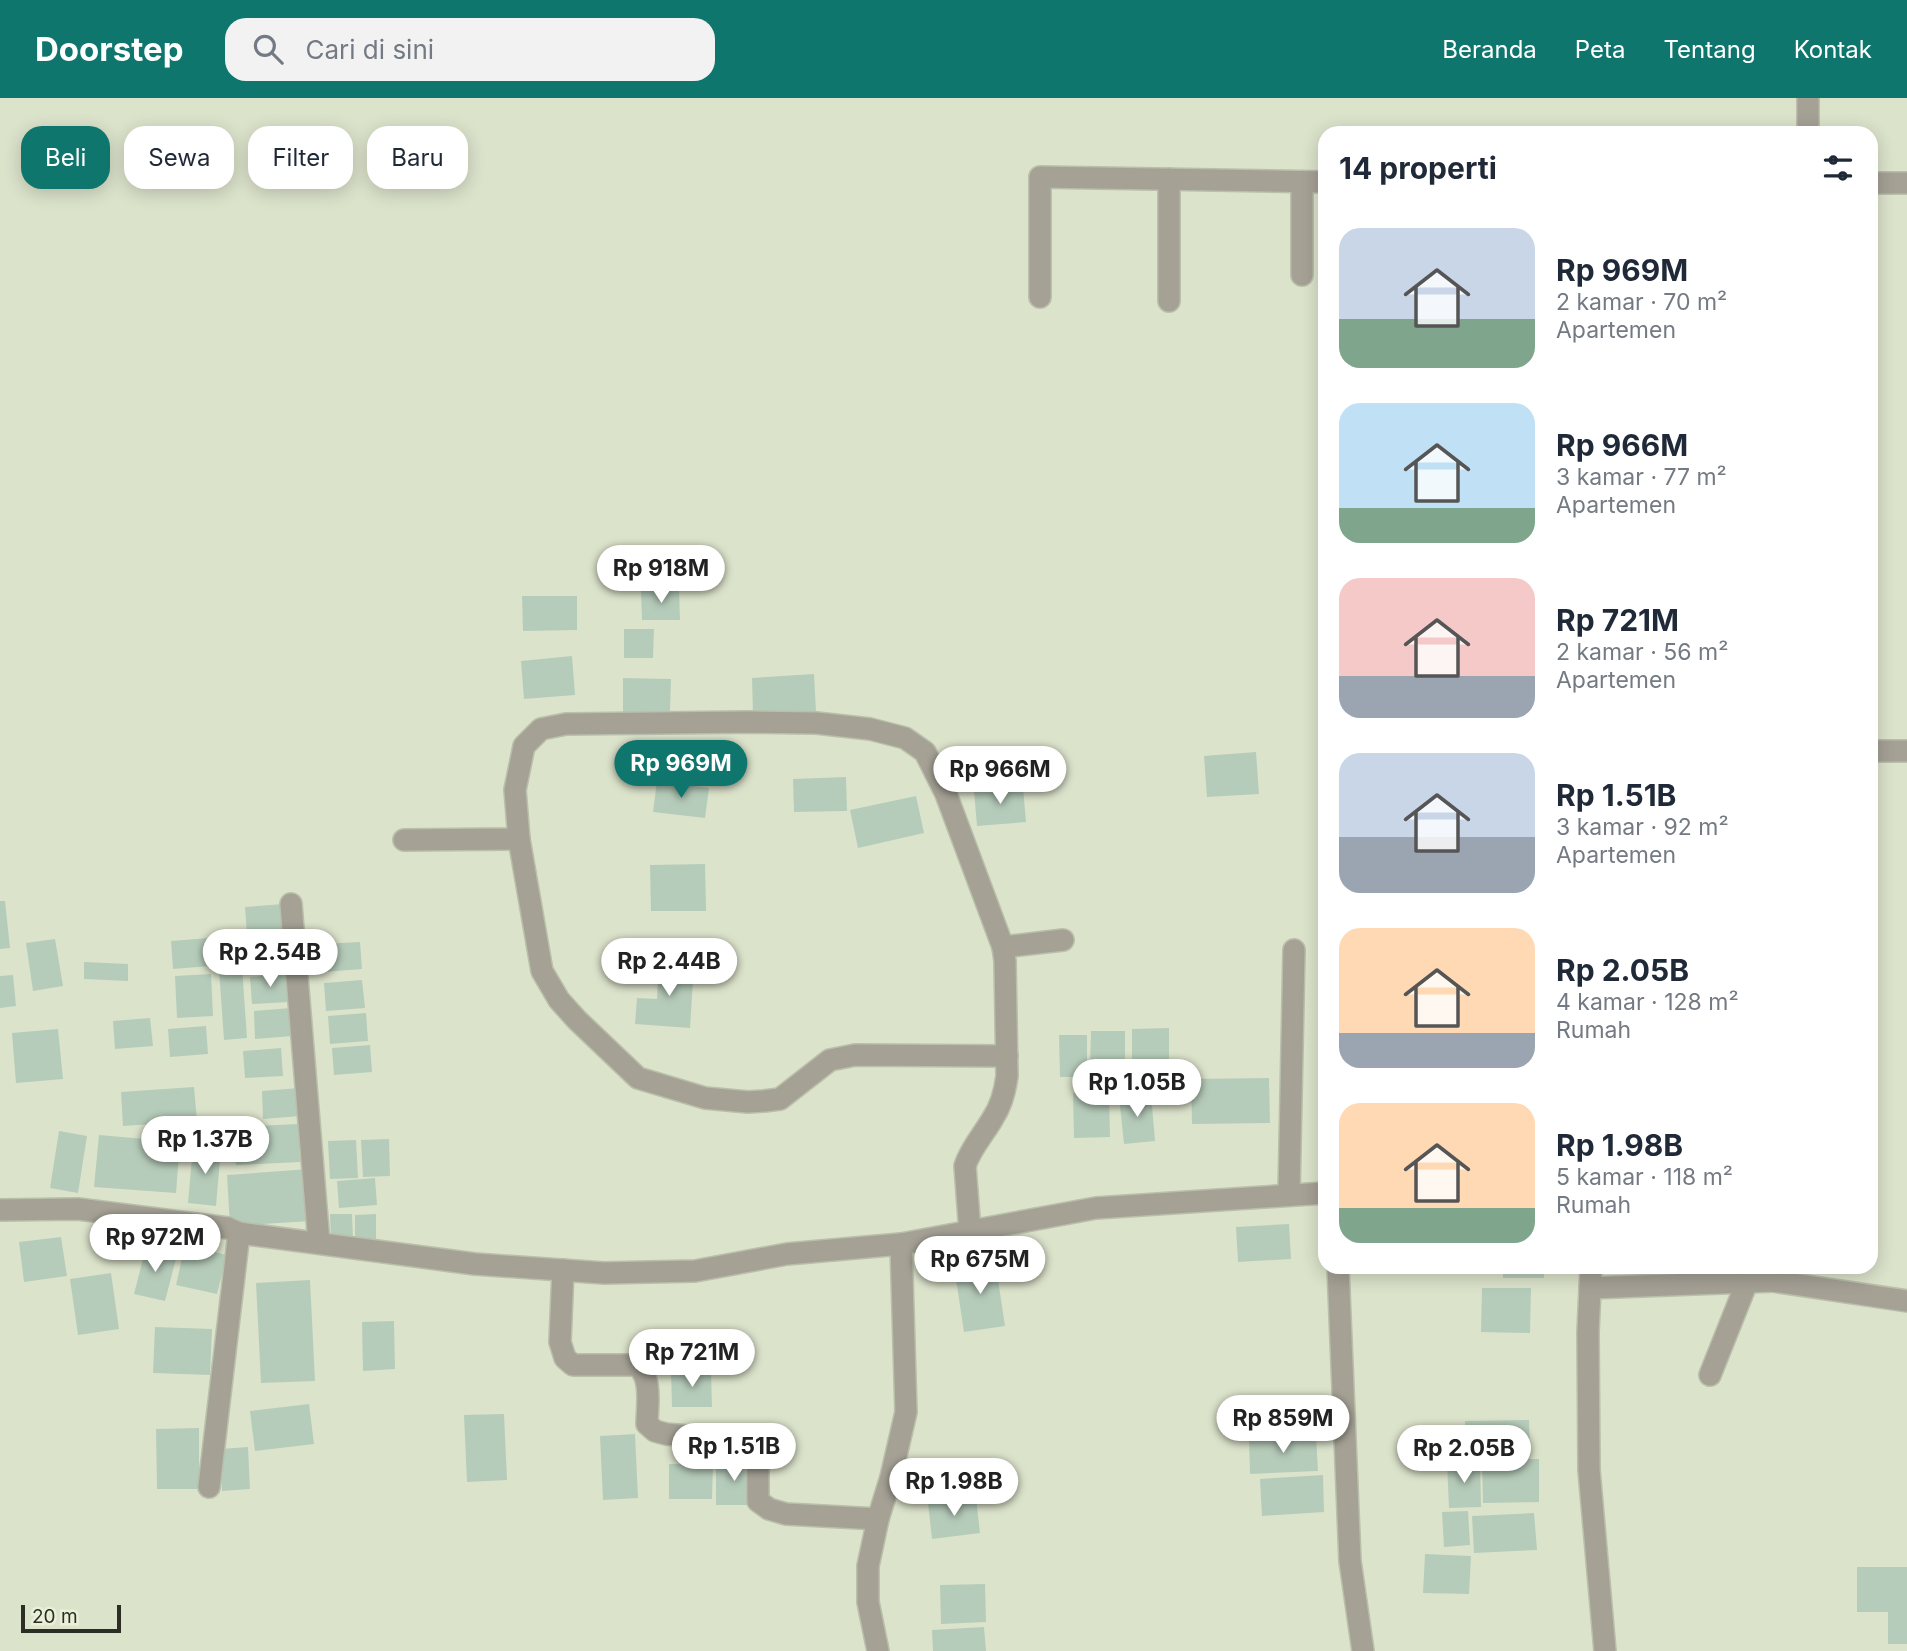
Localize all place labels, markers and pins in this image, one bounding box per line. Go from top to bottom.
pin: Rp 918M [596,546,726,605]
pin: Rp 969M [616,740,746,800]
pin: Rp 966M [935,746,1065,806]
pin: Rp 2.54B [198,930,342,989]
pin: Rp 2.44B [597,939,741,998]
pin: Rp 1.05B [1065,1060,1209,1119]
pin: Rp 1.37B [133,1116,277,1176]
pin: Rp 972M [90,1214,220,1274]
pin: Rp 675M [915,1236,1045,1296]
pin: Rp 721M [627,1330,757,1389]
pin: Rp 859M [1218,1396,1348,1455]
pin: Rp 1.51B [662,1424,806,1483]
pin: Rp 2.05B [1392,1426,1536,1485]
pin: Rp 1.98B [882,1458,1026,1518]

